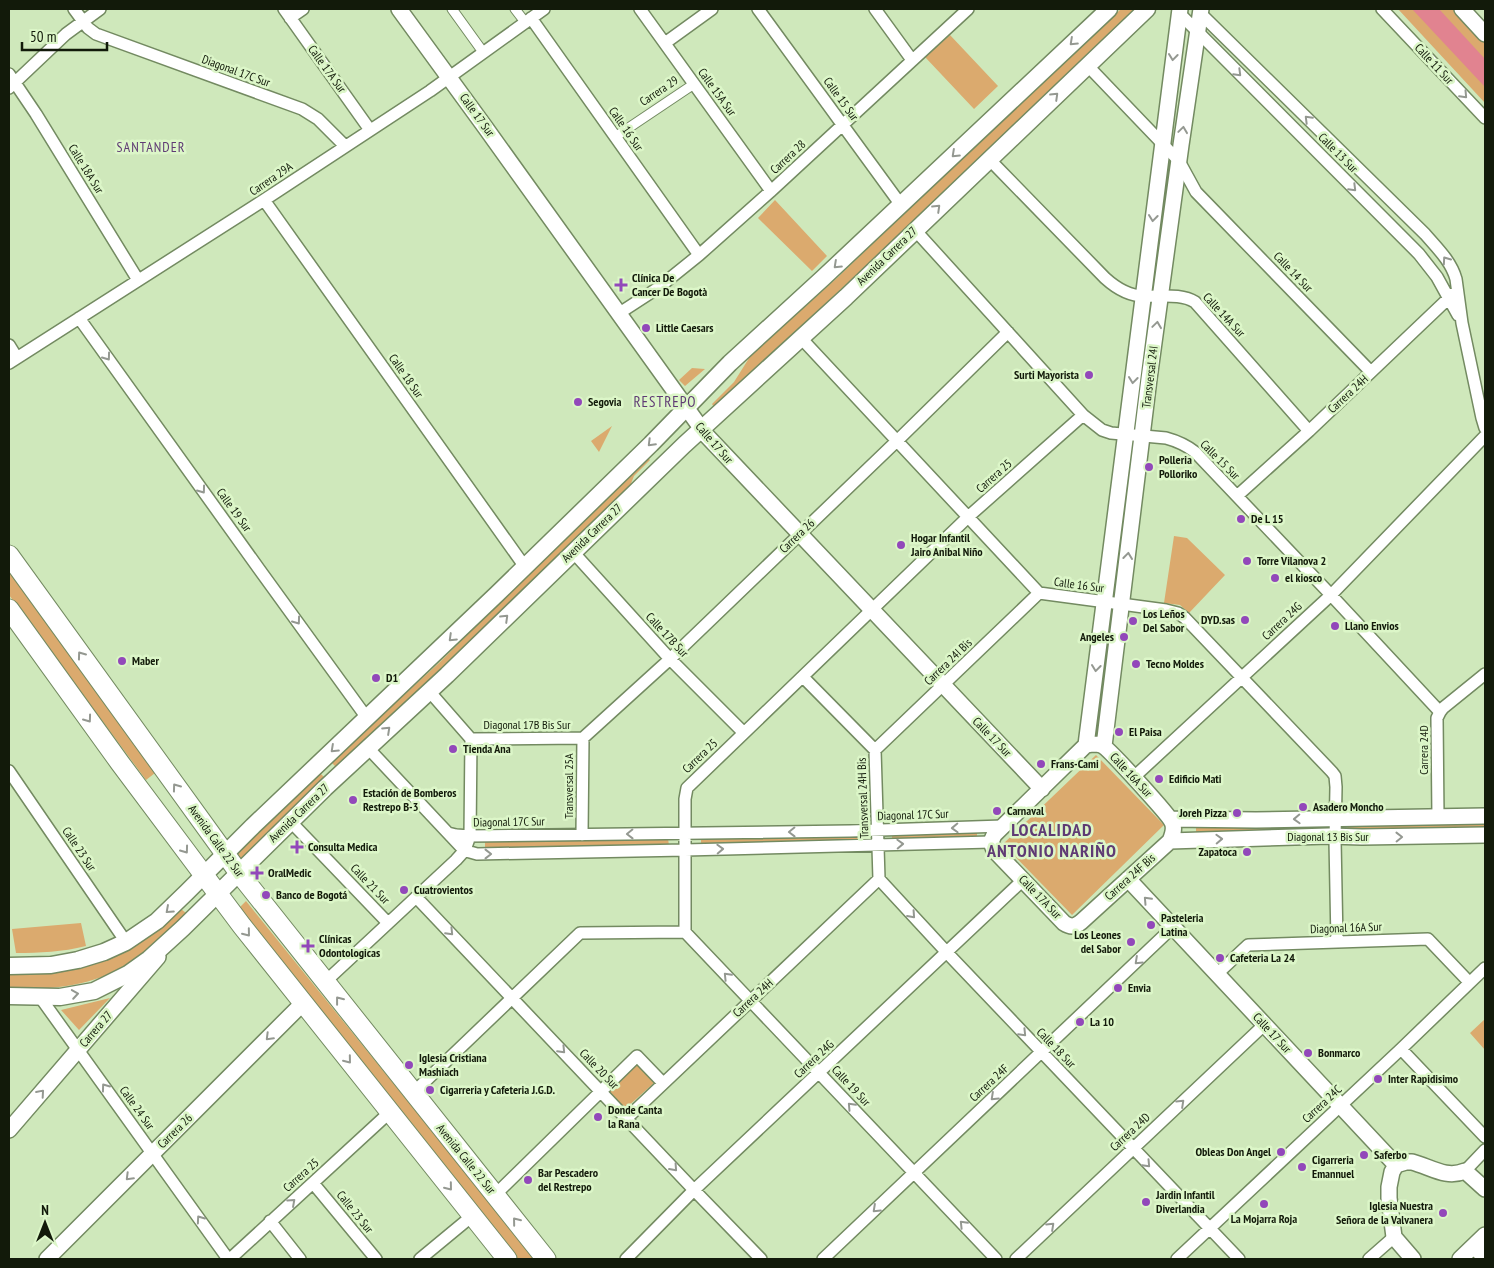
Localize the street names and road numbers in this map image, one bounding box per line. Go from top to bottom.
street label: Calle 11 Sur [1412,40,1457,88]
street label: Calle 17A Sur [305,42,350,96]
street label: Diagonal 17C Sur [200,51,273,90]
street label: Calle 15A Sur [695,65,740,119]
street label: Carrera 29 [637,72,681,109]
street label: Calle 15 Sur [821,74,863,124]
street label: Calle 17 Sur [457,90,498,140]
street label: Calle 16 Sur [606,104,647,154]
street label: Calle 13 Sur [1315,130,1362,176]
street label: Carrera 28 [767,136,809,177]
street label: Calle 18A Sur [65,141,108,197]
street label: Carrera 29A [246,159,295,198]
street label: Avenida Carrera 27 [853,223,920,288]
street label: Calle 14 Sur [1271,248,1317,295]
street label: Calle 14A Sur [1200,289,1249,341]
street label: Transversal 24I [1138,345,1161,409]
street label: Calle 18 Sur [386,351,427,401]
street label: Carrera 24H [1324,371,1371,416]
street label: Calle 17 Sur [692,419,737,467]
street label: Calle 15 Sur [1197,437,1244,483]
street label: Carrera 25 [973,456,1015,496]
street label: Calle 19 Sur [214,485,256,535]
street label: Avenida Carrera 27 [558,500,625,565]
street label: Carrera 26 [776,515,817,556]
street label: Calle 16 Sur [1053,574,1106,596]
street label: Carrera 24G [1259,598,1305,643]
street label: Calle 17B Sur [643,609,692,661]
street label: Carrera 24I Bis [921,635,975,688]
street label: Calle 17 Sur [970,714,1016,760]
street label: Diagonal 17B Bis Sur [484,717,571,732]
street label: Carrera 24D [1416,725,1431,775]
street label: Carrera 25 [679,735,720,776]
street label: Calle 16A Sur [1107,749,1156,801]
street label: Transversal 25A [561,753,576,819]
street label: Transversal 24H Bis [854,757,871,839]
street label: Avenida Carrera 27 [265,780,332,845]
street label: Avenida Calle 22 Sur [185,802,248,880]
street label: Diagonal 17C Sur [877,806,950,823]
street label: Diagonal 17C Sur [473,813,546,830]
street label: Calle 23 Sur [59,824,100,874]
street label: Diagonal 13 Bis Sur [1287,829,1369,844]
street label: Carrera 24F Bis [1101,850,1158,903]
street label: Calle 21 Sur [348,860,394,907]
street label: Calle 17A Sur [1016,872,1065,922]
street label: Diagonal 16A Sur [1310,919,1383,936]
street label: Carrera 24H [729,975,776,1020]
street label: Carrera 27 [76,1007,115,1050]
street label: Calle 17 Sur [1250,1009,1295,1056]
street label: Calle 18 Sur [1034,1024,1080,1071]
street label: Carrera 24G [791,1036,837,1081]
street label: Calle 20 Sur [577,1045,623,1092]
street label: Carrera 24F [966,1061,1011,1105]
street label: Calle 19 Sur [829,1062,874,1110]
street label: Carrera 24C [1299,1081,1345,1126]
street label: Calle 24 Sur [117,1083,159,1133]
street label: Carrera 24D [1106,1109,1153,1154]
street label: Carrera 26 [154,1110,195,1151]
street label: Avenida Calle 22 Sur [434,1121,500,1197]
street label: Carrera 25 [280,1155,322,1195]
street label: Calle 23 Sur [334,1187,377,1236]

